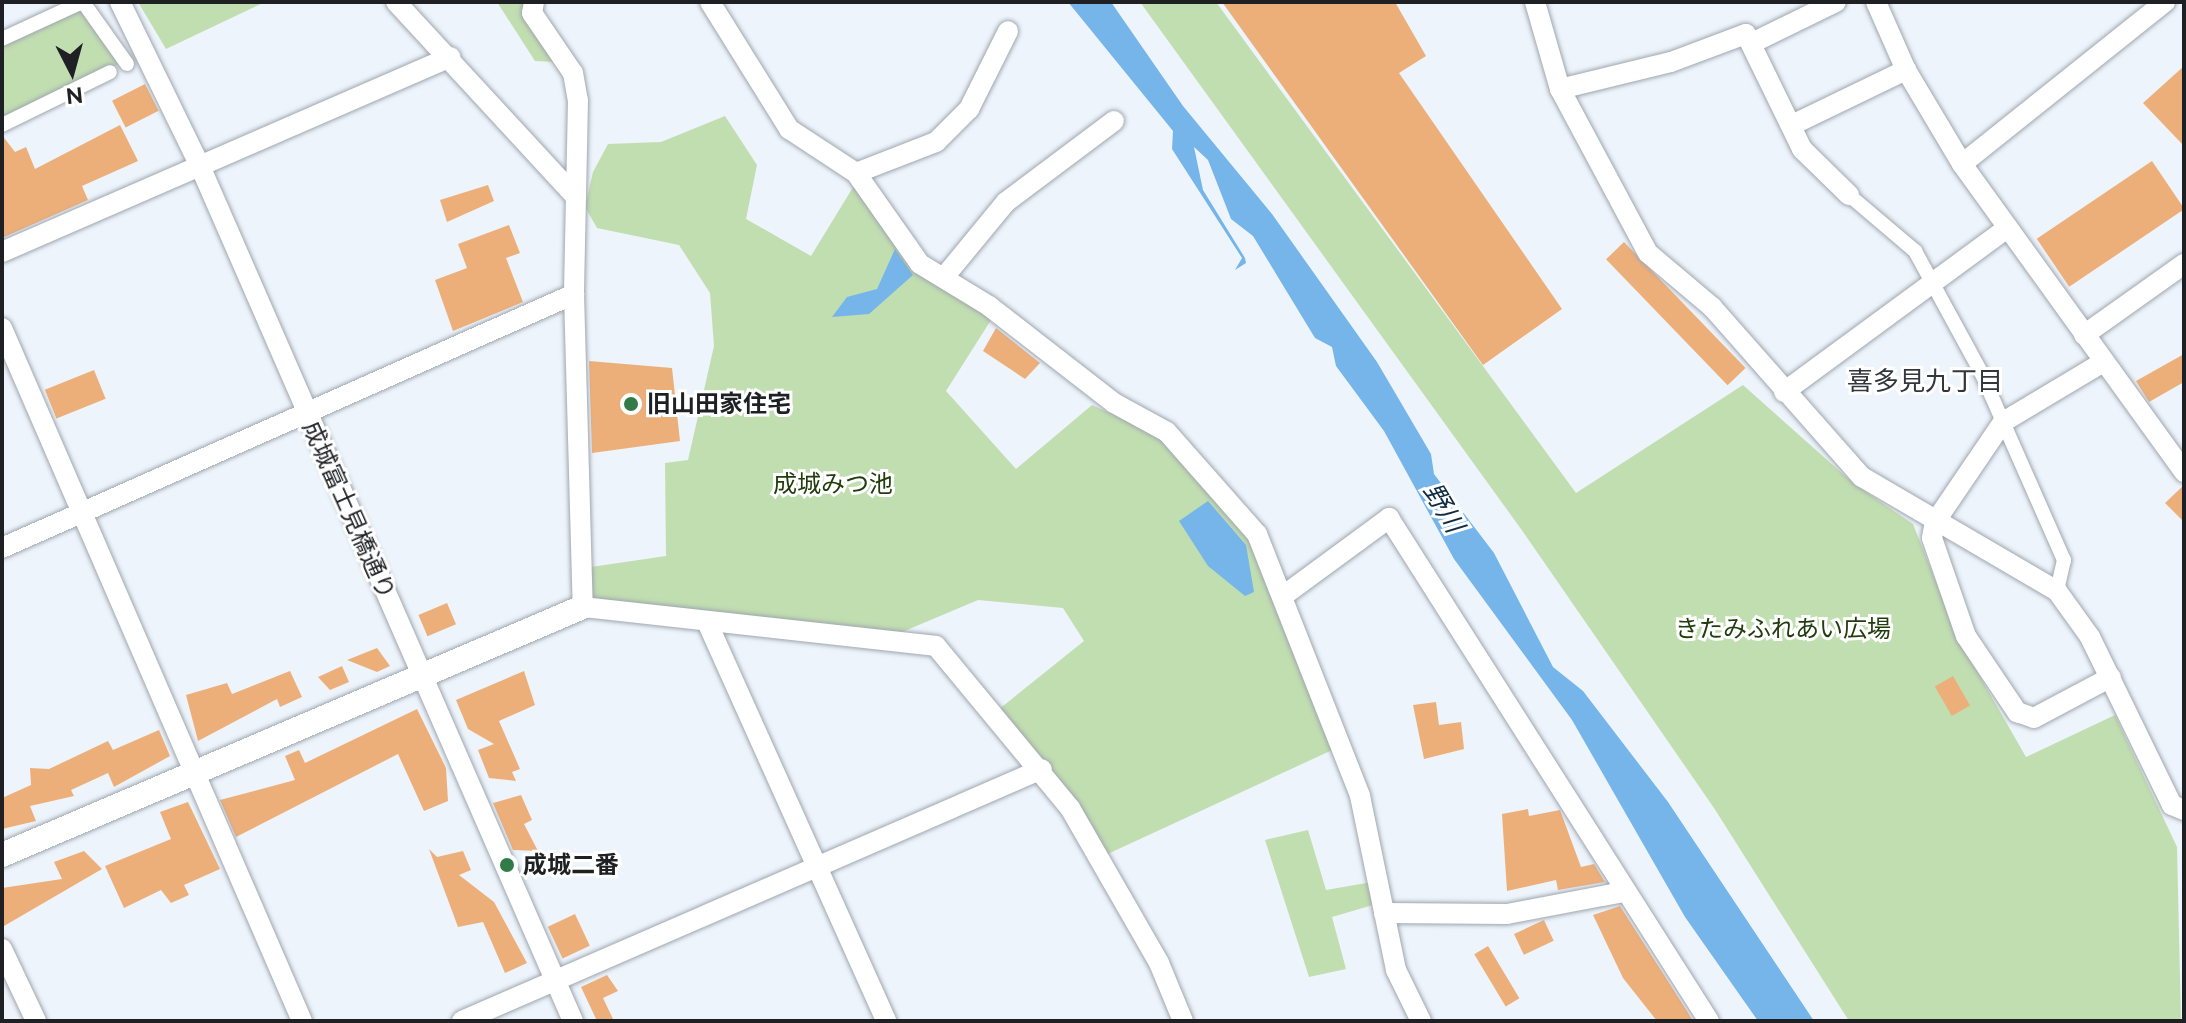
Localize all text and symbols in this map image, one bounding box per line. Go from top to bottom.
north arrow [32,32,112,112]
text: N [65,82,84,110]
district label: 喜多見九丁目 [1847,366,2003,398]
place label: 旧山田家住宅 [647,390,791,418]
marker: 旧山田家住宅 [622,395,640,413]
street label: 成城富士見橋通り [297,416,401,604]
park label: 成城みつ池 [773,470,893,498]
water label: 野川 [1416,478,1470,538]
park label: きたみふれあい広場 [1675,615,1891,643]
place label: 成城二番 [523,851,619,879]
marker: 成城二番 [498,856,516,874]

